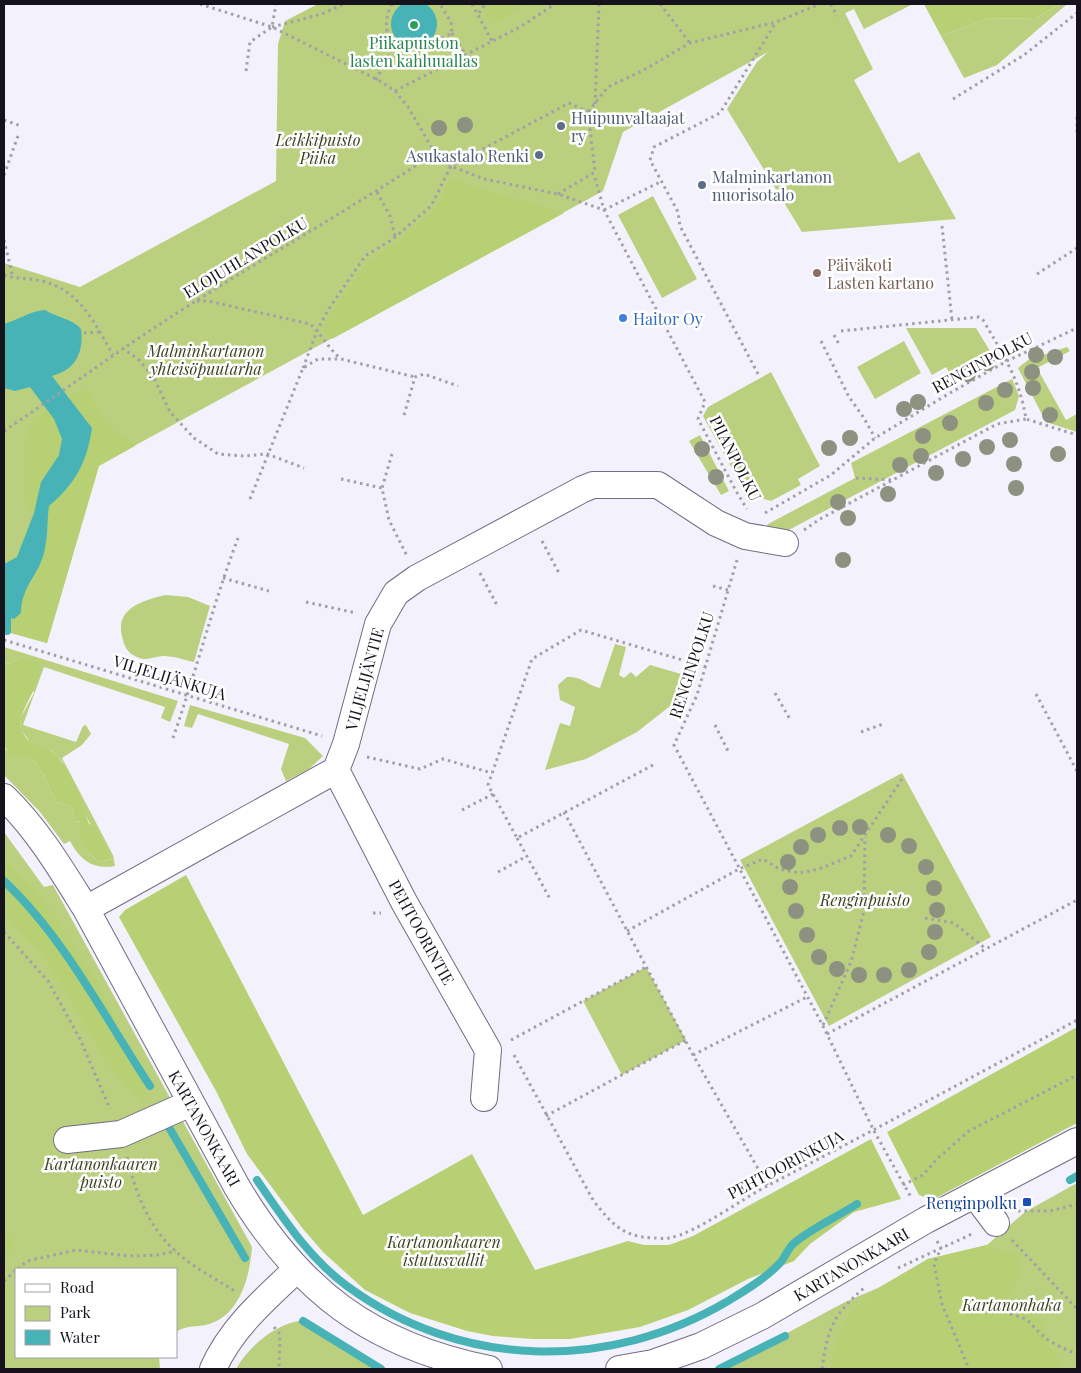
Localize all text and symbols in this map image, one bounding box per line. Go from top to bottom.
marker: Piikapuiston lasten kahluuallas [408,19,420,31]
place label: Piikapuiston lasten kahluuallas [350,32,478,71]
place label: Huipunvaltaajat ry [571,107,685,146]
marker: Huipunvaltaajat ry [555,120,567,132]
park label: Leikkipuisto Piika [275,129,361,168]
place label: Asukastalo Renki [405,145,529,166]
marker: Asukastalo Renki [533,149,545,161]
place label: Malminkartanon nuorisotalo [712,166,833,205]
marker: Malminkartanon nuorisotalo [696,179,708,191]
street label: ELOJUHLANPOLKU [179,212,311,302]
place label: Päiväkoti Lasten kartano [827,254,934,293]
marker: Päiväkoti Lasten kartano [811,267,823,279]
place label: Haitor Oy [633,308,703,329]
marker: Haitor Oy [617,312,629,324]
street label: RENGINPOLKU [928,327,1036,397]
park label: Malminkartanon yhteisöpuutarha [147,340,264,379]
street label: PIIANPOLKU [705,412,767,504]
street label: RENGINPOLKU [664,609,718,721]
street label: VILJELIJÄNTIE [340,625,388,734]
street label: VILJELIJÄNKUJA [110,650,230,704]
street label: PEHTOORINTIE [384,876,460,988]
park label: Renginpuisto [819,889,910,910]
street label: KARTANONKAARI [164,1066,246,1190]
street label: PEHTOORINKUJA [723,1124,847,1203]
park label: Kartanonkaaren puisto [43,1153,158,1192]
place label: Renginpolku [926,1192,1017,1213]
marker: Renginpolku [1021,1196,1033,1208]
street label: KARTANONKAARI [790,1222,912,1306]
park label: Kartanonkaaren istutusvallit [386,1231,501,1270]
legend [15,1268,178,1358]
text: Road [60,1277,94,1297]
park label: Kartanonhaka [961,1294,1062,1315]
text: Park [60,1302,92,1322]
text: Water [59,1327,100,1347]

